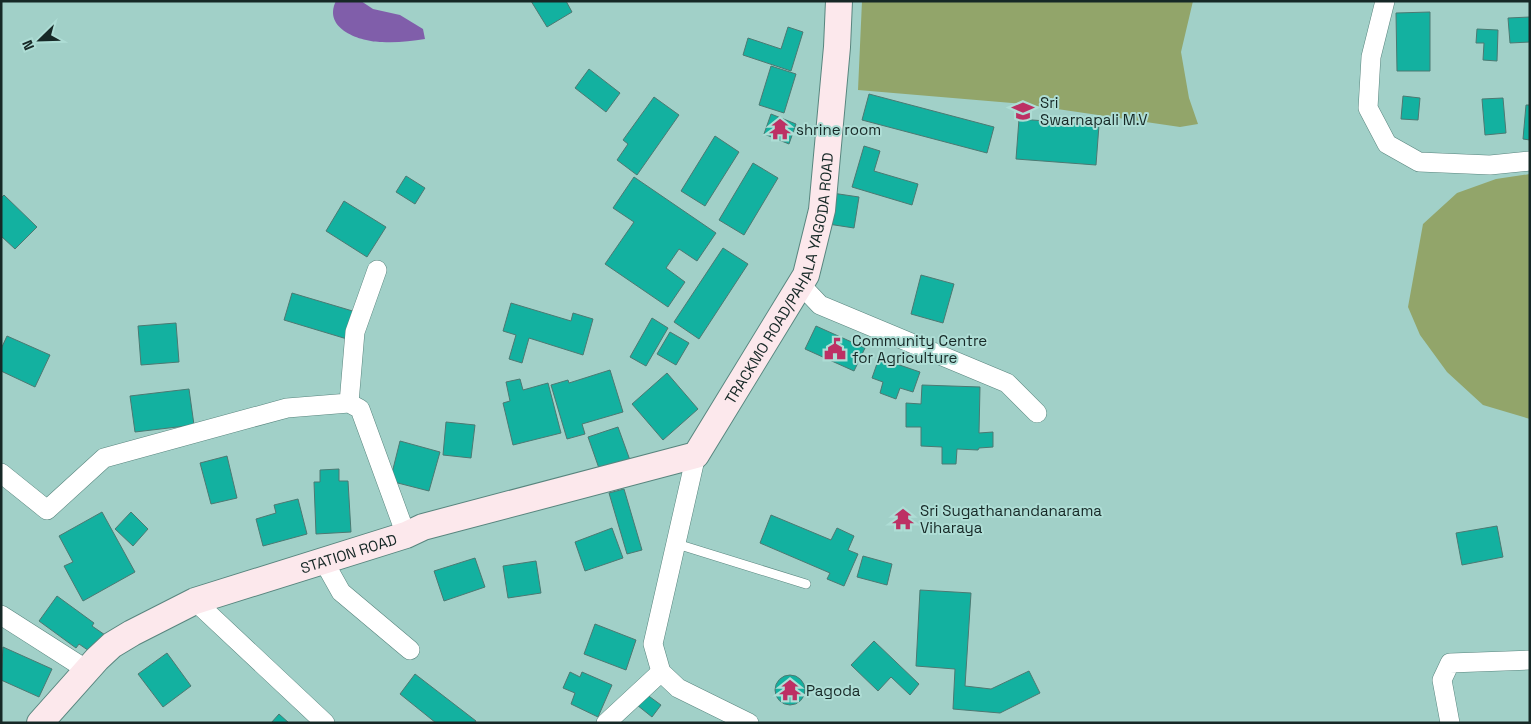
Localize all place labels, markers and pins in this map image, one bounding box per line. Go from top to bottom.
place label: Sri Swarnapali M.V [1040,93,1148,129]
school or university icon: Sri Swarnapali M.V [1010,98,1036,124]
temple icon: shrine room [767,116,793,142]
place label: shrine room [796,120,881,139]
place label: Community Centre for Agriculture [852,331,987,367]
public building icon: Community Centre for Agriculture [822,336,848,362]
place label: Sri Sugathanandanarama Viharaya [920,501,1102,537]
temple icon: Sri Sugathanandanarama Viharaya [890,506,916,532]
temple icon: Pagoda [777,677,803,703]
place label: Pagoda [806,681,861,700]

